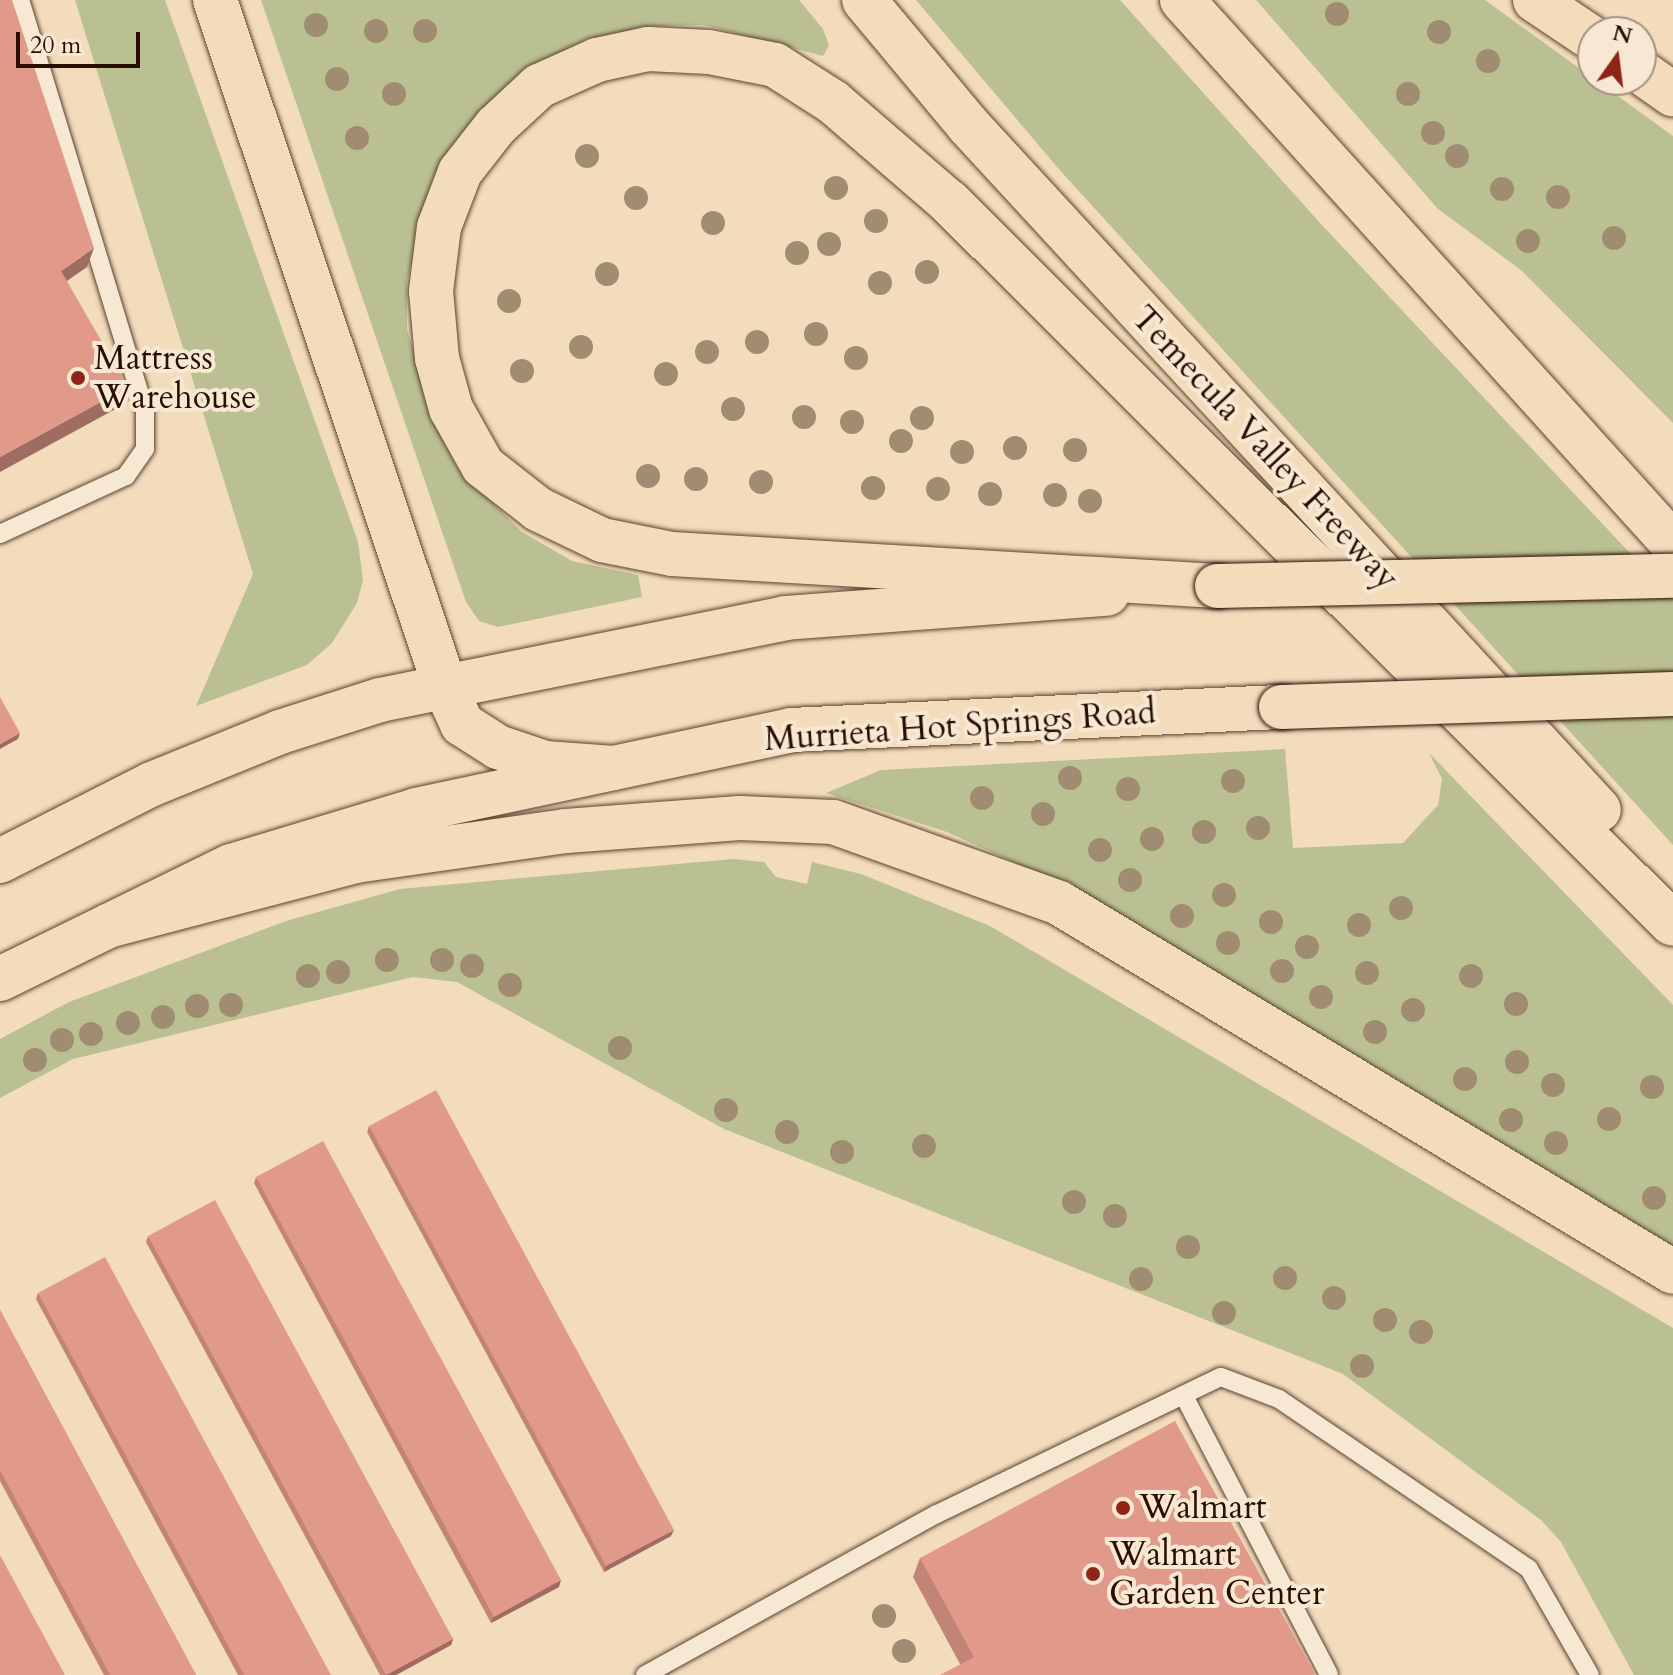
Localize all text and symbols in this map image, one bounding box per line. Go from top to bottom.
scale bar [20,16,144,66]
north arrow [1577,16,1657,96]
text: N [1609,18,1635,52]
text: 20 m [30,29,81,62]
street label: Temecula Valley Freeway [1123,298,1407,598]
place label: Mattress Warehouse [94,338,257,418]
marker: Mattress Warehouse [69,369,87,387]
street label: Murrieta Hot Springs Road [763,692,1157,760]
place label: Walmart [1139,1488,1266,1528]
marker: Walmart [1114,1499,1132,1517]
place label: Walmart Garden Center [1109,1534,1324,1614]
marker: Walmart Garden Center [1084,1565,1102,1583]

